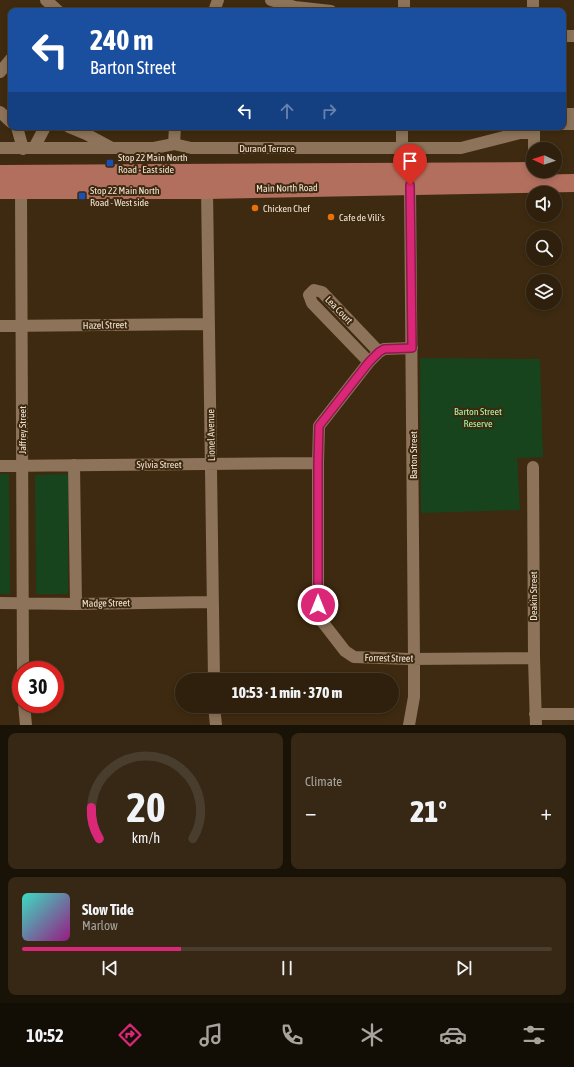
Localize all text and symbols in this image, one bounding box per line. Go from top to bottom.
icon: left [24,24,76,76]
text: 240 m [90,24,153,56]
text: Barton Street [90,57,176,78]
icon: left [234,100,256,122]
icon: ahead [276,100,298,122]
icon: right [318,100,340,122]
north arrow [526,142,562,178]
map controls [526,142,562,310]
street label: Durand Terrace [239,143,295,154]
pin [393,144,427,185]
icon: arrive [399,150,421,172]
place label: Stop 22 Main North Road - East side [118,152,188,175]
marker: Stop 22 Main North Road - East side [105,158,115,168]
street label: Main North Road [256,182,318,194]
place label: Stop 22 Main North Road - West side [90,185,160,208]
button: sound [526,186,562,222]
marker: Stop 22 Main North Road - West side [77,191,87,201]
marker: Chicken Chef [250,203,260,213]
place label: Chicken Chef [263,203,310,214]
marker: Cafe de Vili's [326,212,336,222]
place label: Cafe de Vili's [339,212,385,223]
button: search [526,230,562,266]
button: layers [526,274,562,310]
street label: Lea Court [323,294,355,326]
street label: Hazel Street [83,319,127,331]
street label: Jaffrey Street [17,406,28,454]
park label: Barton Street Reserve [454,406,502,429]
street label: Lionel Avenue [205,408,217,461]
street label: Barton Street [408,431,419,479]
street label: Sylvia Street [136,459,182,470]
street label: Deakin Street [528,571,539,621]
position arrow [297,584,339,626]
street label: Madge Street [82,597,130,609]
street label: Forrest Street [365,652,414,664]
speed limit sign: 30 [12,661,64,713]
text: 10:53 · 1 min · 370 m [232,684,342,701]
text: Climate [305,774,342,789]
text: 20 [126,783,165,831]
text: 21° [410,794,447,828]
text: − [305,799,316,825]
text: + [541,799,552,825]
text: km/h [131,830,160,846]
text: Slow Tide [82,901,134,918]
text: Marlow [82,918,118,933]
icon: previous [99,957,121,979]
icon: pause [276,957,298,979]
icon: next [453,957,475,979]
icon: directions [116,1021,144,1049]
icon: music [197,1021,225,1049]
icon: phone [278,1021,306,1049]
icon: climate [358,1021,386,1049]
icon: car [439,1021,467,1049]
icon: filters [520,1021,548,1049]
text: 10:52 [26,1025,64,1046]

